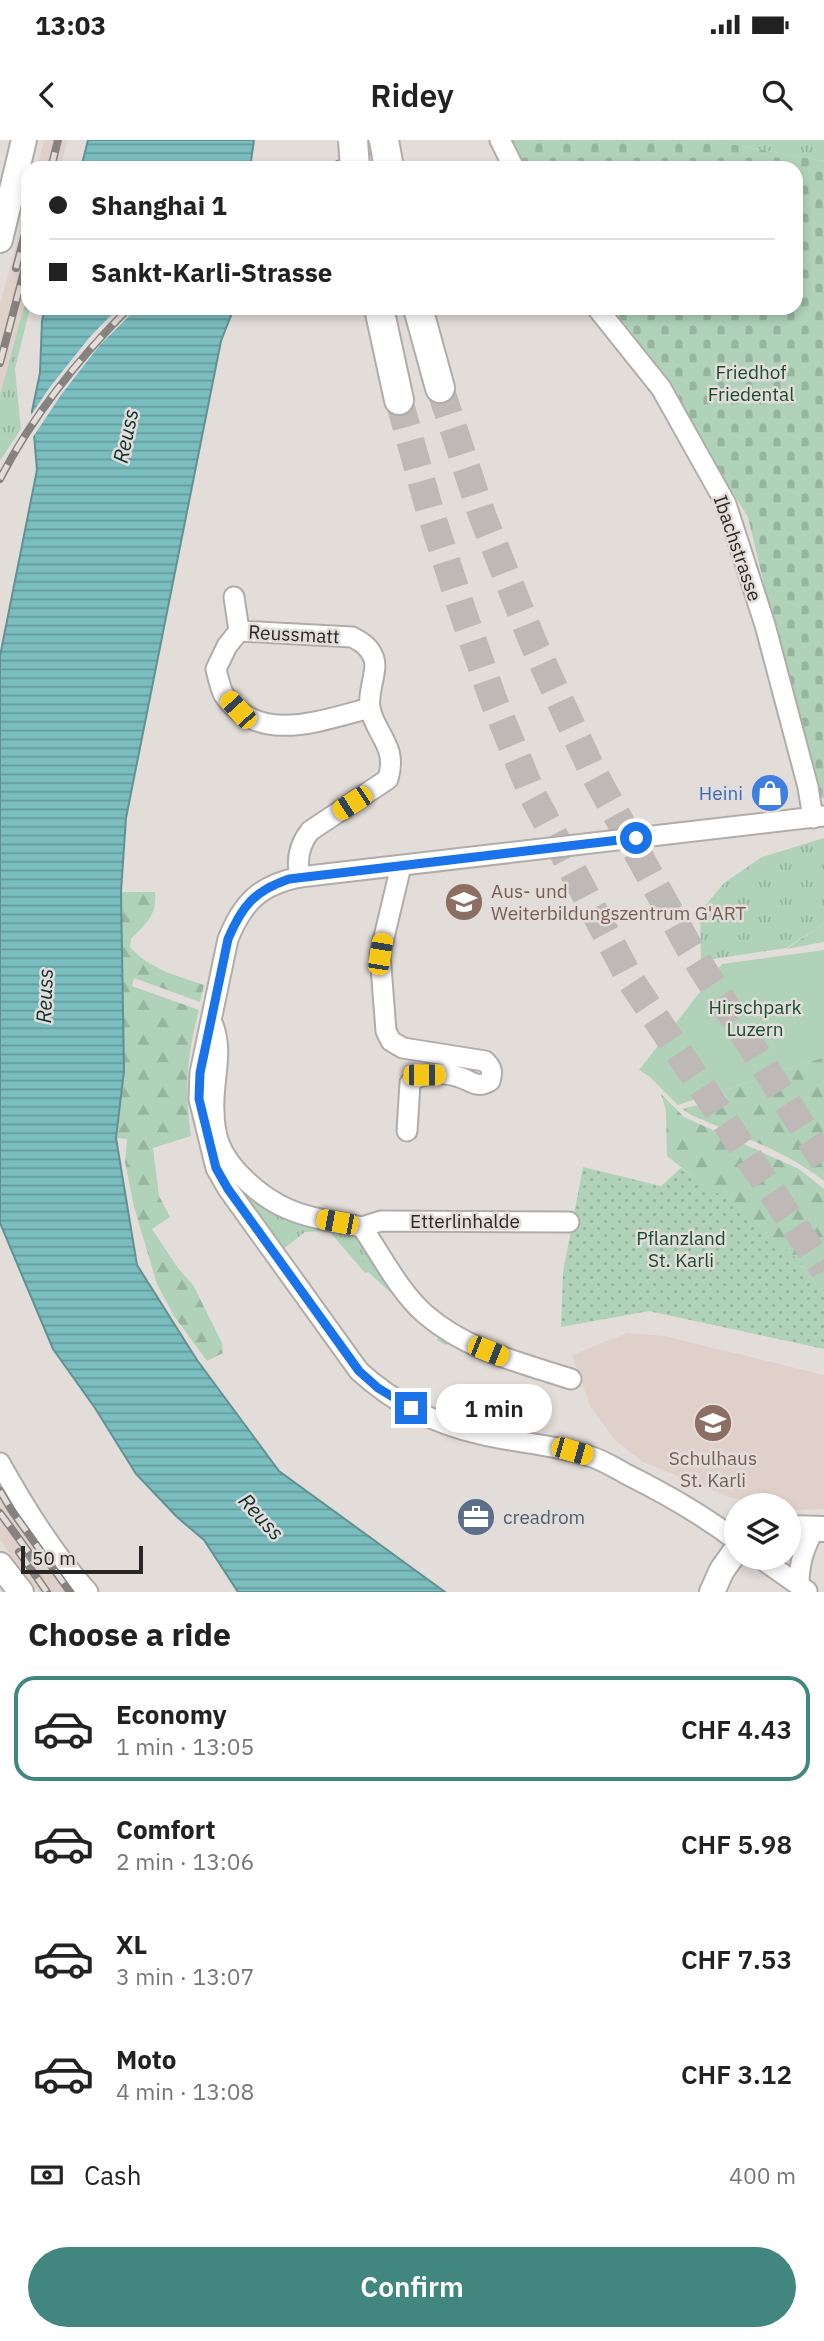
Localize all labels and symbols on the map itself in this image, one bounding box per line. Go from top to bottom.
park label: Friedhof Friedental [708,360,794,406]
water label: Reuss [106,406,144,465]
street label: Ibachstrasse [709,492,767,604]
street label: Reussmatt [248,620,340,648]
car [217,687,260,733]
shop icon: Heini [749,772,791,814]
place label: Heini [699,781,743,805]
car [329,783,376,823]
route start [620,822,652,854]
place label: Aus- und Weiterbildungszentrum G'ART [491,879,746,925]
school or university icon: Aus- und Weiterbildungszentrum G'ART [443,881,485,923]
car [367,932,394,976]
water label: Reuss [29,968,59,1024]
park label: Hirschpark Luzern [709,995,801,1041]
car [404,1065,446,1086]
car [315,1208,360,1236]
street label: Etterlinhalde [410,1209,520,1233]
park label: Pflanzland St. Karli [636,1226,726,1272]
car [465,1333,512,1369]
callout: 1 min [436,1384,551,1432]
route end [395,1392,427,1424]
school or university icon: Schulhaus St. Karli [692,1402,734,1444]
car [549,1435,596,1467]
place label: Schulhaus St. Karli [669,1446,757,1492]
water label: Reuss [233,1487,291,1546]
office icon: creadrom [455,1496,497,1538]
place label: creadrom [503,1505,585,1529]
scale bar [21,1543,144,1575]

